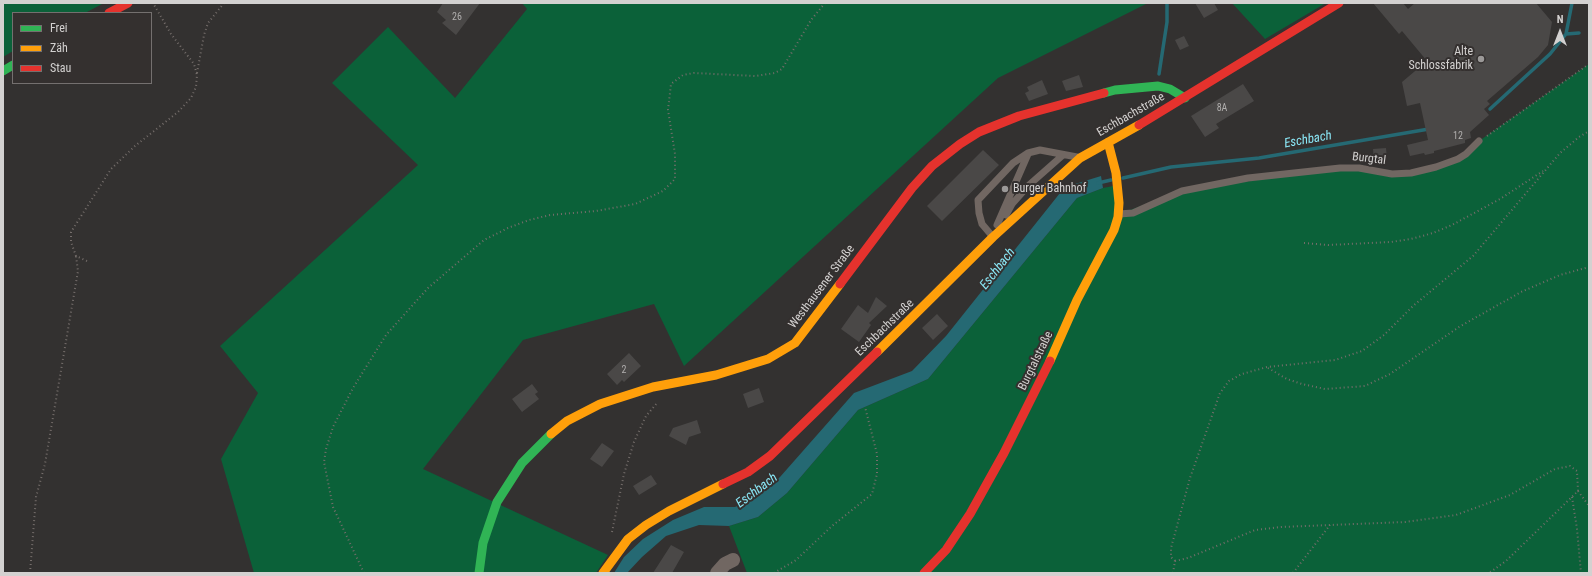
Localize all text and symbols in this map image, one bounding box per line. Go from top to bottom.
house number: 26 [452,11,462,23]
legend [12,12,152,84]
north arrow [1540,12,1580,52]
text: N [1557,13,1563,26]
text: Frei [50,21,68,35]
text: Zäh [50,41,68,55]
place label: Alte Schlossfabrik [1408,45,1473,73]
marker: Alte Schlossfabrik [1476,54,1486,64]
text: Stau [50,61,71,75]
street label: Eschbachstraße [1095,90,1167,140]
house number: 8A [1217,102,1227,114]
water label: Eschbach [1283,128,1333,152]
house number: 12 [1453,130,1463,142]
street label: Burgtal [1351,150,1387,168]
place label: Burger Bahnhof [1013,182,1086,196]
marker: Burger Bahnhof [1000,184,1010,194]
street label: Westhausener Straße [786,242,858,332]
water label: Eschbach [977,245,1019,293]
street label: Eschbachstraße [853,296,917,360]
street label: Burgtalstraße [1016,329,1056,393]
house number: 2 [622,364,626,376]
water label: Eschbach [733,470,781,512]

